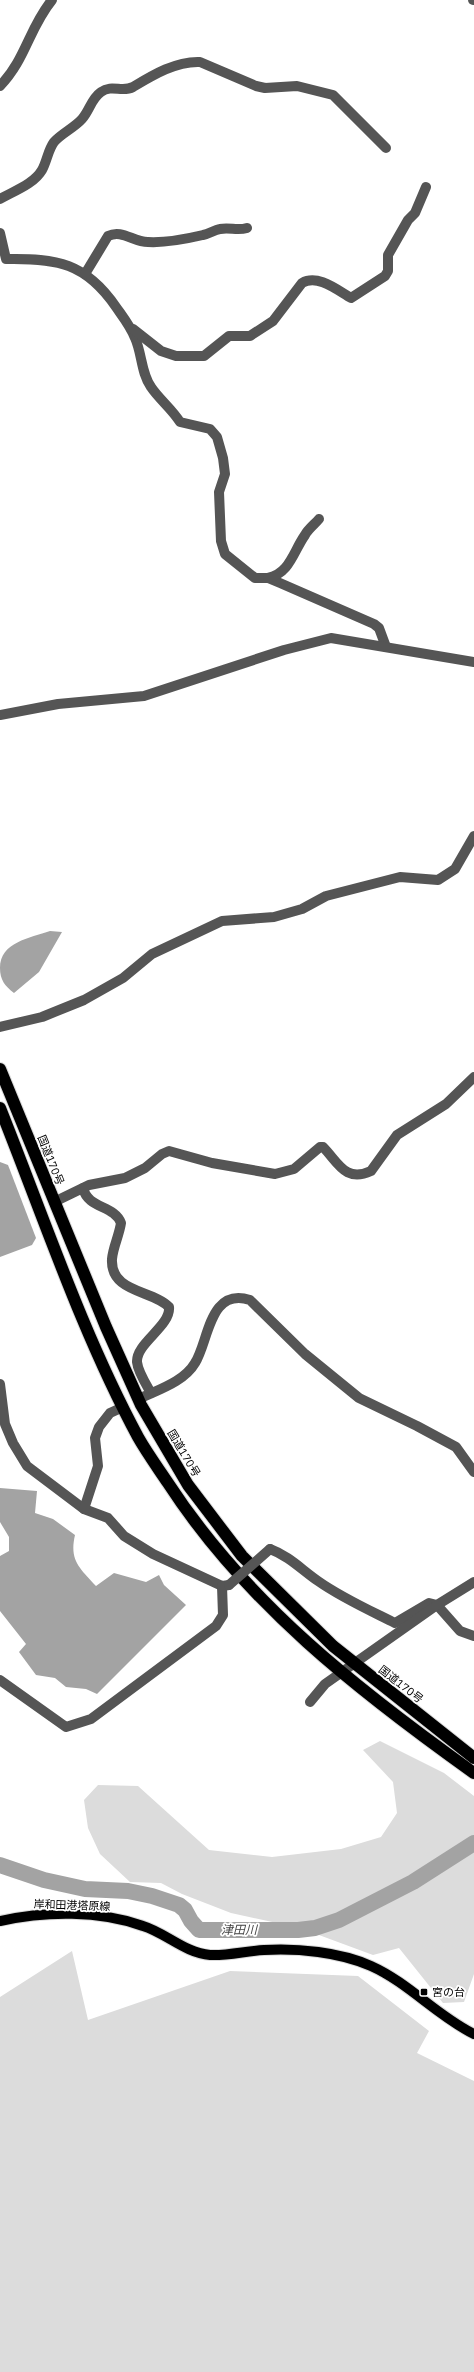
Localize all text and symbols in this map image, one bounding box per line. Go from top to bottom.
street label: 国道170号 [35,1133,67,1187]
street label: 国道170号 [164,1427,204,1479]
street label: 国道170号 [376,1662,426,1706]
street label: 岸和田港塔原線 [33,1897,111,1913]
water label: 津田川 [221,1922,259,1937]
place label: 宮の台 [432,1985,465,1999]
marker: 宮の台 [419,1987,429,1997]

